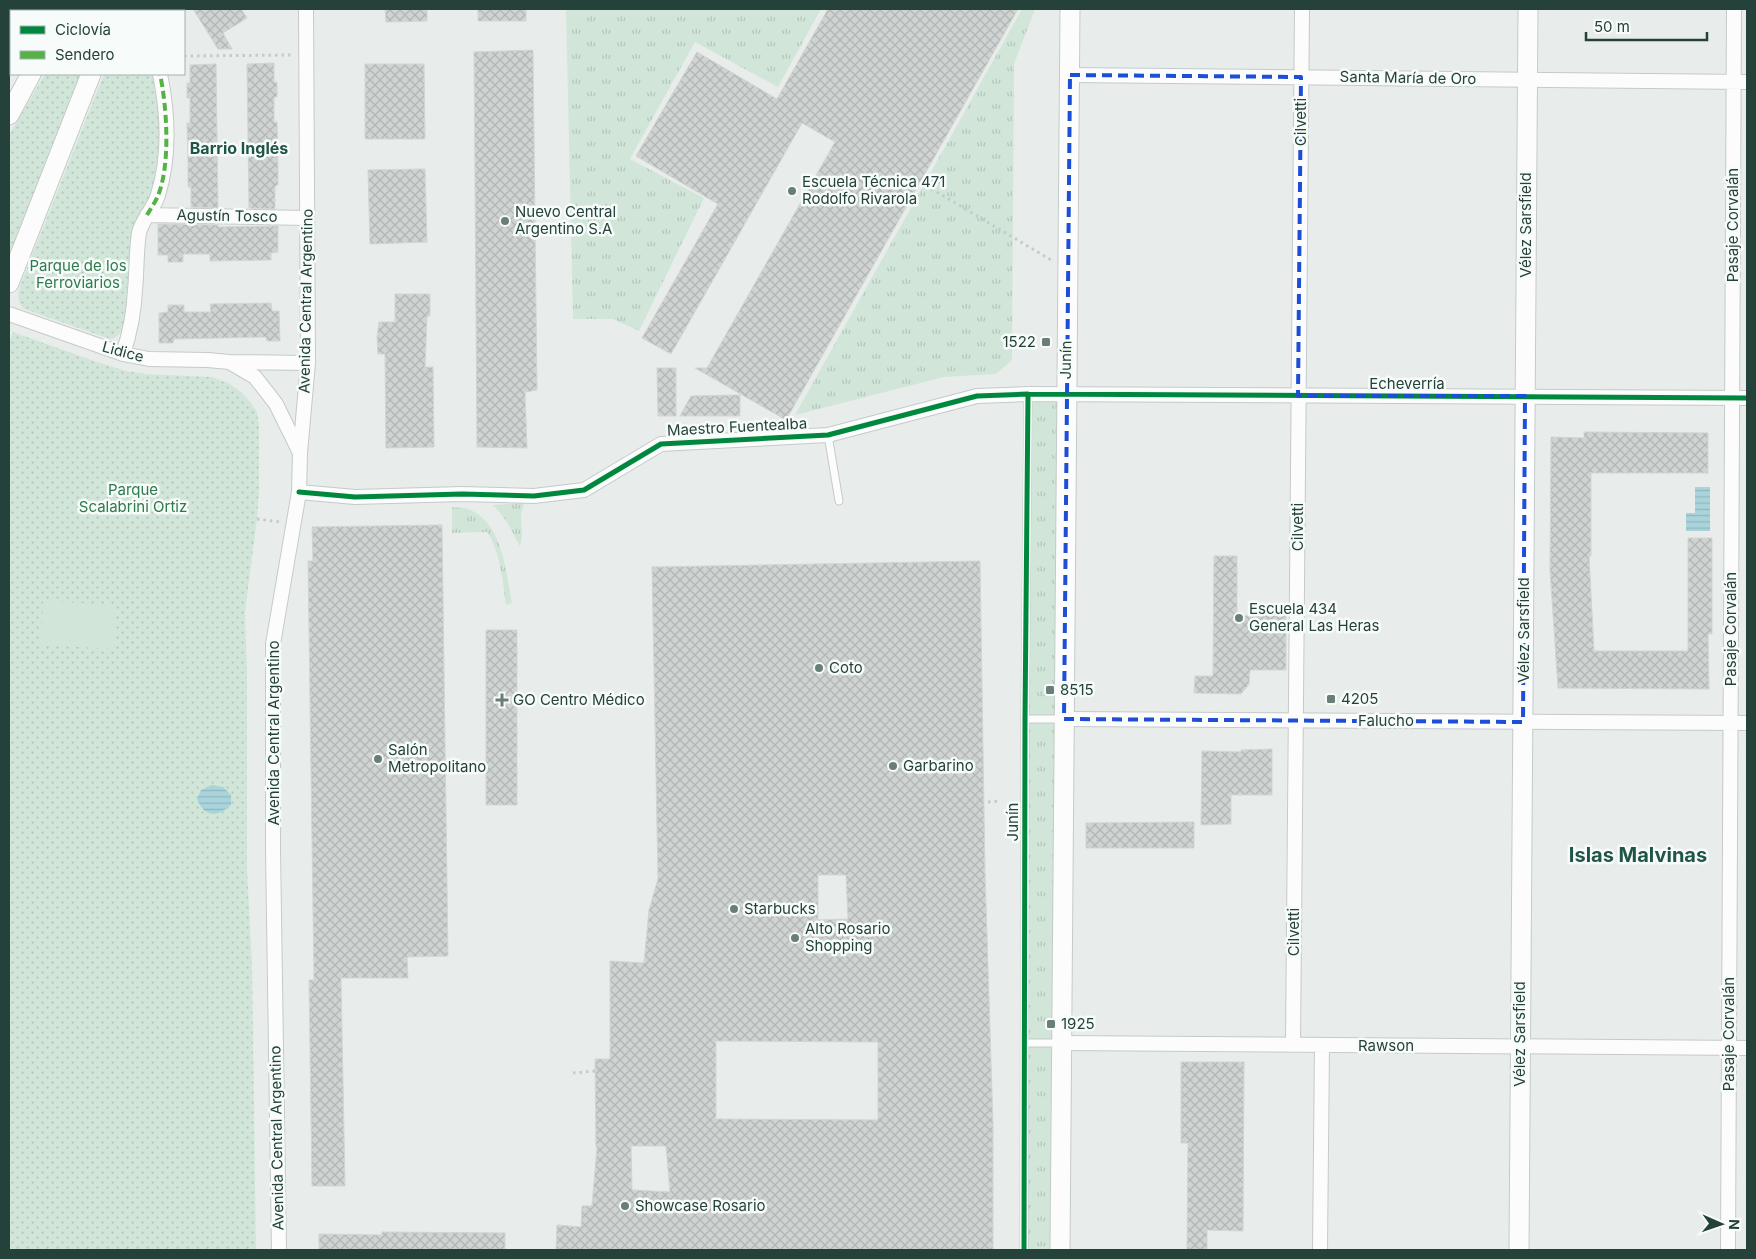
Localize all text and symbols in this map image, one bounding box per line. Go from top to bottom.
legend [10,10,185,75]
scale bar [1586,10,1707,42]
text: 50 m [1594,17,1630,36]
text: Ciclovía [55,20,111,39]
text: Sendero [55,45,115,64]
street label: Santa María de Oro [1340,67,1477,88]
street label: Cilvetti [1291,98,1310,146]
district label: Barrio Inglés [190,138,288,158]
street label: Pasaje Corvalán [1723,168,1742,282]
place label: Escuela Técnica 471 Rodolfo Rivarola [802,172,945,208]
street label: Vélez Sarsfield [1516,172,1535,278]
marker: Escuela Técnica 471 Rodolfo Rivarola [786,185,798,197]
place label: Nuevo Central Argentino S.A [515,202,616,238]
street label: Agustín Tosco [176,205,278,226]
street label: Avenida Central Argentino [294,208,317,394]
marker: Nuevo Central Argentino S.A [499,215,511,227]
park label: Parque de los Ferroviarios [29,256,127,292]
place label: 1522 [1002,332,1036,351]
marker: 1522 [1040,336,1052,348]
street label: Lidice [100,337,146,366]
street label: Junín [1056,340,1075,380]
street label: Echeverría [1369,374,1445,393]
street label: Maestro Fuentealba [666,413,808,440]
park label: Parque Scalabrini Ortiz [79,480,187,516]
street label: Cilvetti [1288,503,1307,551]
street label: Pasaje Corvalán [1721,572,1740,686]
street label: Vélez Sarsfield [1514,577,1533,683]
place label: Escuela 434 General Las Heras [1249,599,1379,635]
marker: Escuela 434 General Las Heras [1233,612,1245,624]
street label: Avenida Central Argentino [264,641,283,825]
place label: Coto [829,658,863,677]
marker: Coto [813,662,825,674]
place label: 8515 [1060,680,1094,699]
marker: 8515 [1044,684,1056,696]
place label: 4205 [1341,689,1378,708]
place label: GO Centro Médico [513,690,645,709]
marker: GO Centro Médico [495,693,509,707]
marker: 4205 [1325,693,1337,705]
street label: Falucho [1358,711,1414,730]
place label: Salón Metropolitano [388,740,486,776]
marker: Salón Metropolitano [372,753,384,765]
place label: Garbarino [903,756,974,775]
marker: Garbarino [887,760,899,772]
street label: Junín [1003,803,1022,841]
district label: Islas Malvinas [1569,843,1707,867]
place label: Starbucks [744,899,816,918]
marker: Starbucks [728,903,740,915]
street label: Cilvetti [1284,908,1303,956]
place label: Alto Rosario Shopping [805,919,890,955]
marker: Alto Rosario Shopping [789,932,801,944]
street label: Pasaje Corvalán [1719,977,1738,1091]
street label: Vélez Sarsfield [1510,981,1529,1087]
place label: 1925 [1061,1014,1095,1033]
marker: 1925 [1045,1018,1057,1030]
street label: Rawson [1358,1036,1414,1055]
street label: Avenida Central Argentino [265,1045,288,1231]
place label: Showcase Rosario [635,1196,766,1215]
north arrow [1696,1199,1746,1249]
marker: Showcase Rosario [619,1200,631,1212]
text: N [1726,1219,1743,1230]

